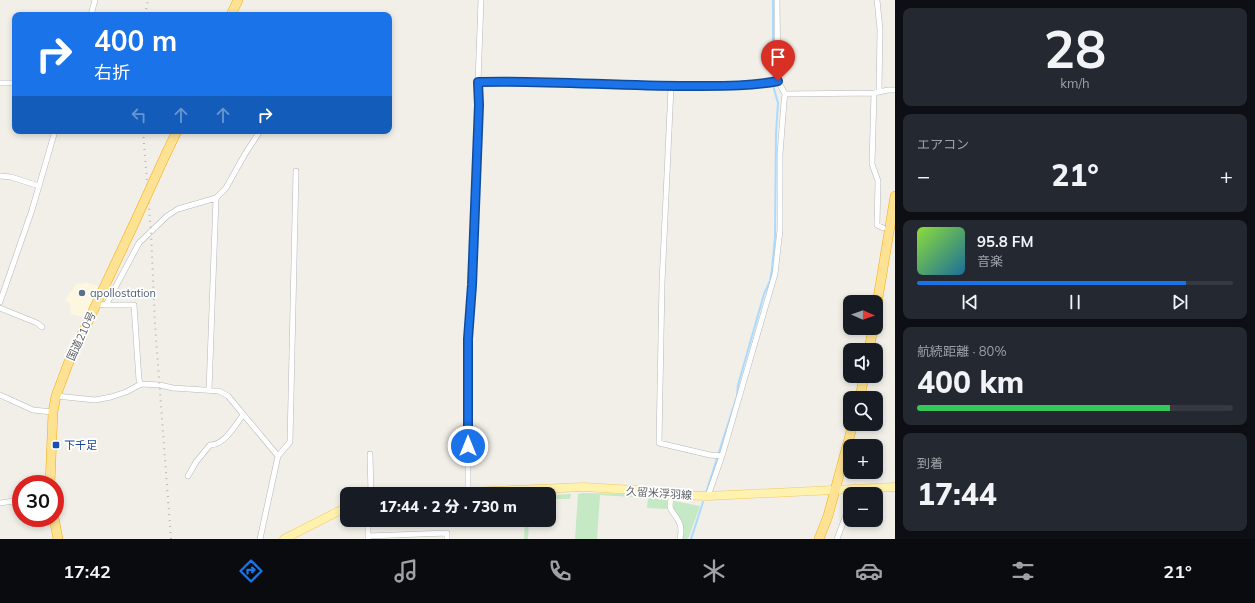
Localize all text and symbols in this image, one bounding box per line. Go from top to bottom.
text: 28 [1044,16,1106,81]
text: 400 m [94,23,177,58]
icon: right [28,28,80,80]
pin [761,40,795,81]
icon: arrive [767,46,789,68]
text: 右折 [94,61,130,84]
text: km/h [1060,75,1090,91]
icon: left [128,104,150,126]
icon: ahead [170,104,192,126]
icon: ahead [212,104,234,126]
icon: right [254,104,276,126]
text: エアコン [917,136,969,152]
text: 21° [1051,156,1099,194]
text: − [917,162,930,190]
text: + [1220,162,1233,190]
text: 95.8 FM [977,232,1033,251]
text: 音楽 [977,253,1003,269]
place label: apollostation [90,286,156,300]
marker: apollostation [77,288,87,298]
icon: previous [959,291,981,313]
icon: pause [1064,291,1086,313]
icon: next [1169,291,1191,313]
north arrow [843,295,883,335]
map controls [843,295,883,527]
street label: 国道210号 [63,309,99,363]
button: sound [843,343,883,383]
text: 航続距離 · 80% [917,343,1007,359]
text: 400 km [917,363,1024,401]
button: search [843,391,883,431]
position arrow [447,425,489,467]
place label: 下千足 [64,438,97,452]
button: + [843,439,883,479]
marker: 下千足 [51,440,61,450]
text: 到着 [917,455,943,471]
speed limit sign: 30 [12,475,64,527]
text: 17:44 [917,475,997,513]
street label: 久留米浮羽線 [626,484,692,502]
button: − [843,487,883,527]
text: 17:44 · 2 分 · 730 m [379,497,517,516]
icon: directions [237,557,265,585]
icon: music [392,557,420,585]
icon: phone [546,557,574,585]
icon: climate [700,557,728,585]
icon: car [855,557,883,585]
icon: filters [1009,557,1037,585]
text: 17:42 [63,560,111,583]
text: 21° [1163,560,1192,583]

